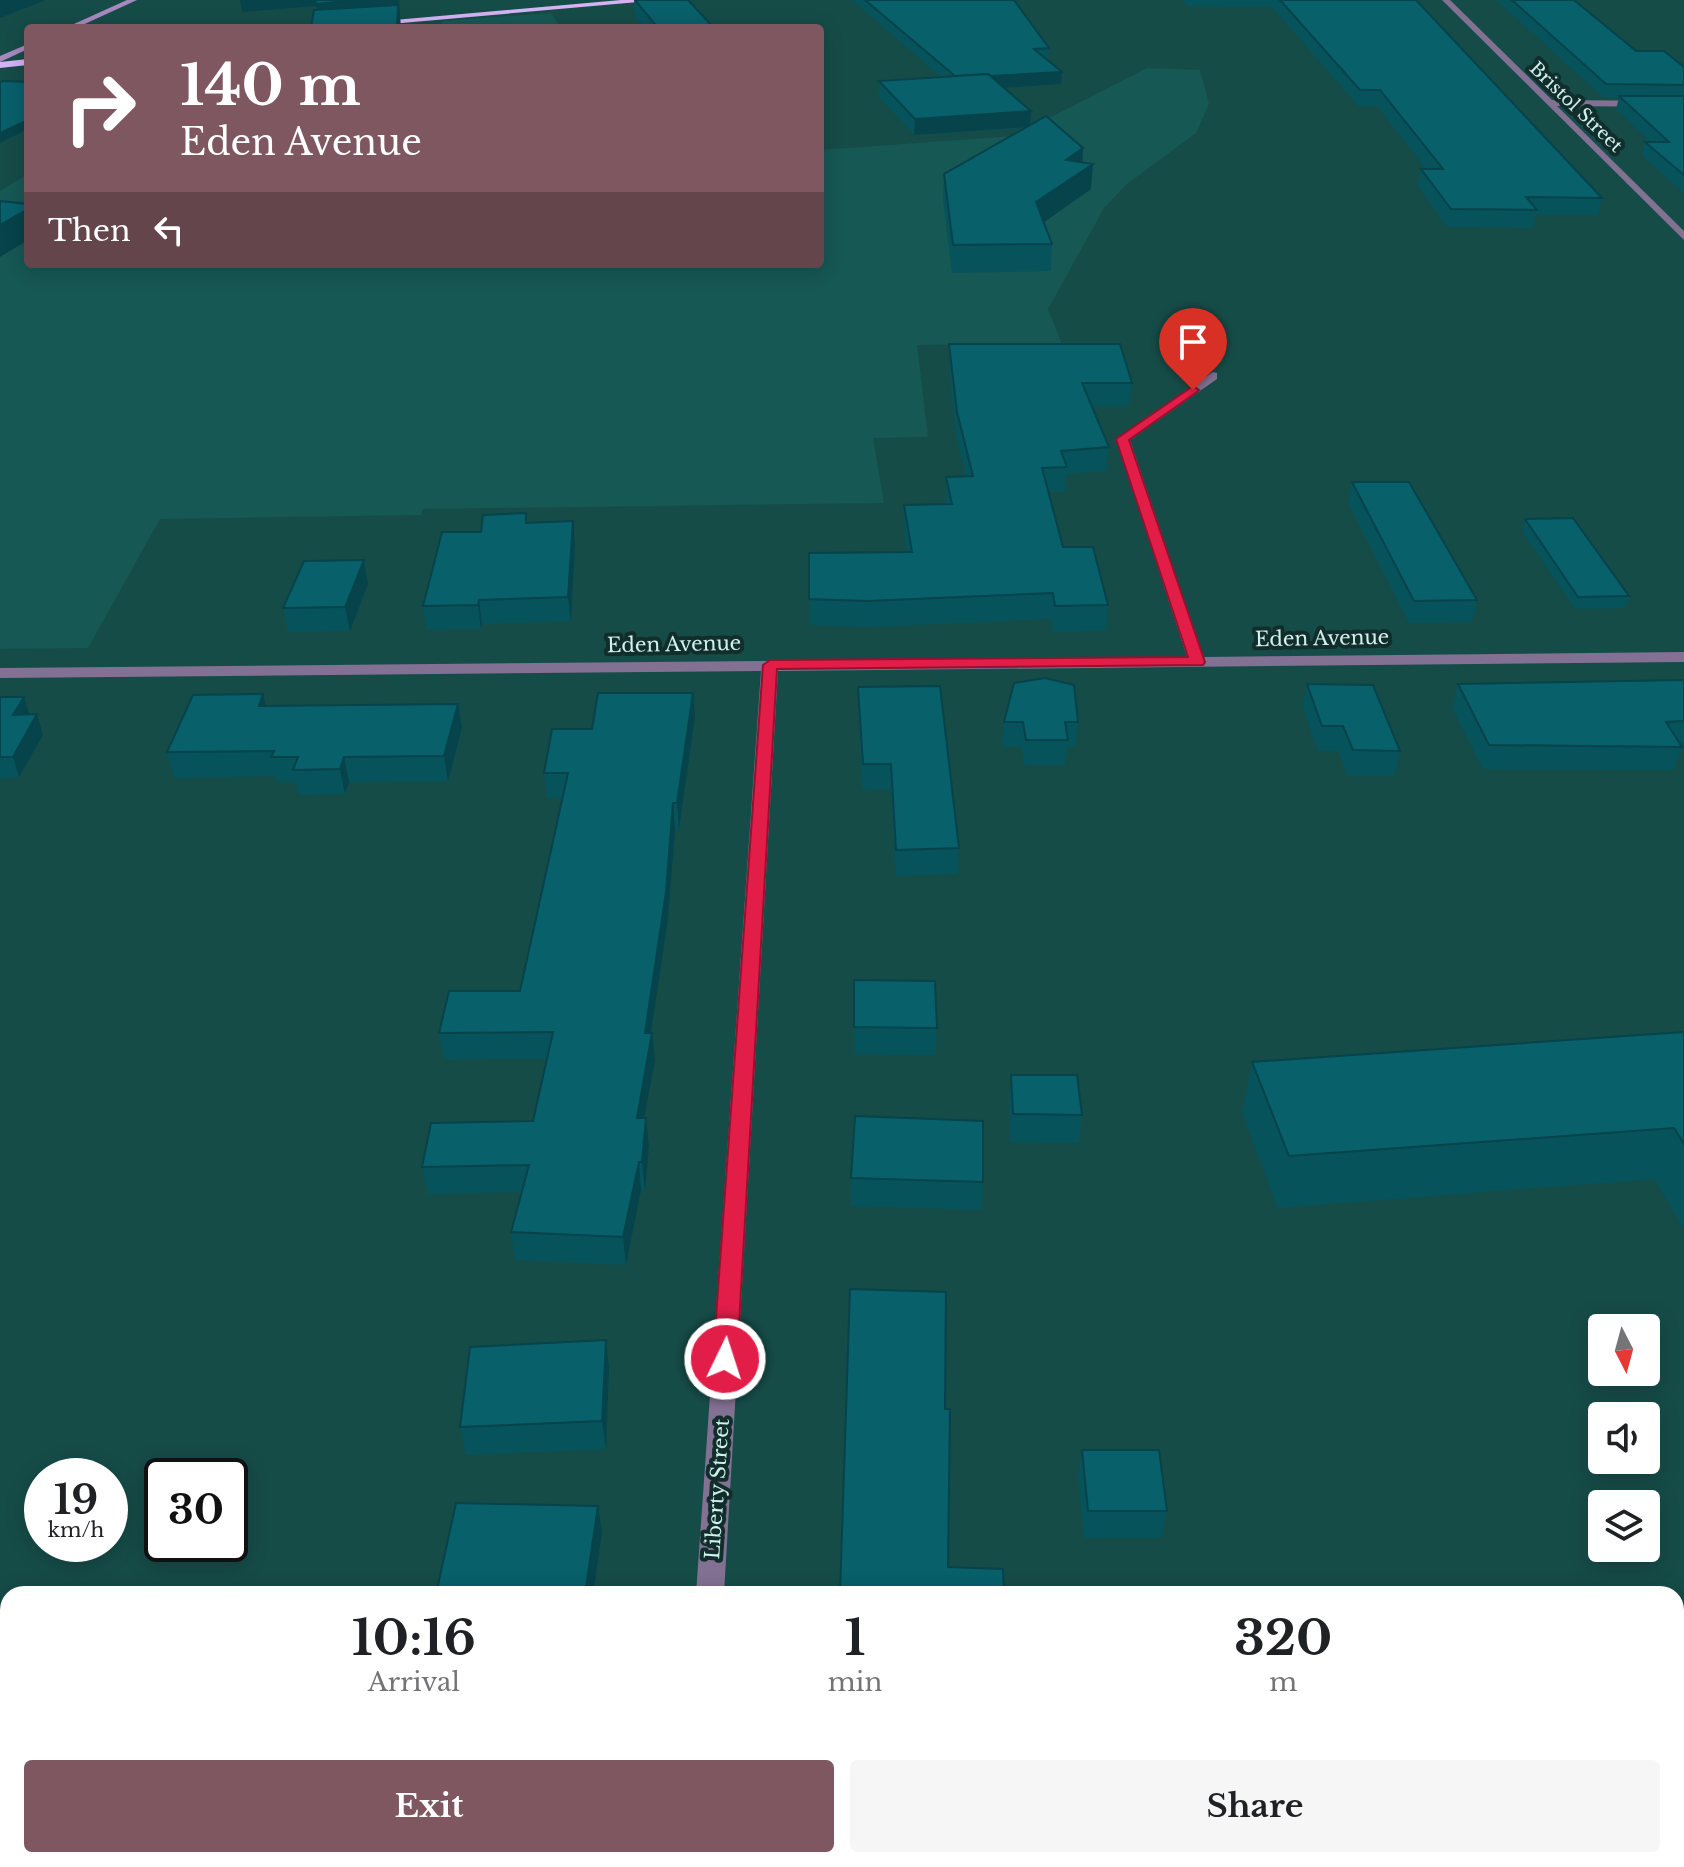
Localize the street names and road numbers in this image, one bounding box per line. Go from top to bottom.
street label: Bristol Street [1525,57,1627,157]
street label: Eden Avenue [1255,625,1389,651]
street label: Eden Avenue [607,631,741,657]
street label: Liberty Street [700,1417,734,1560]

